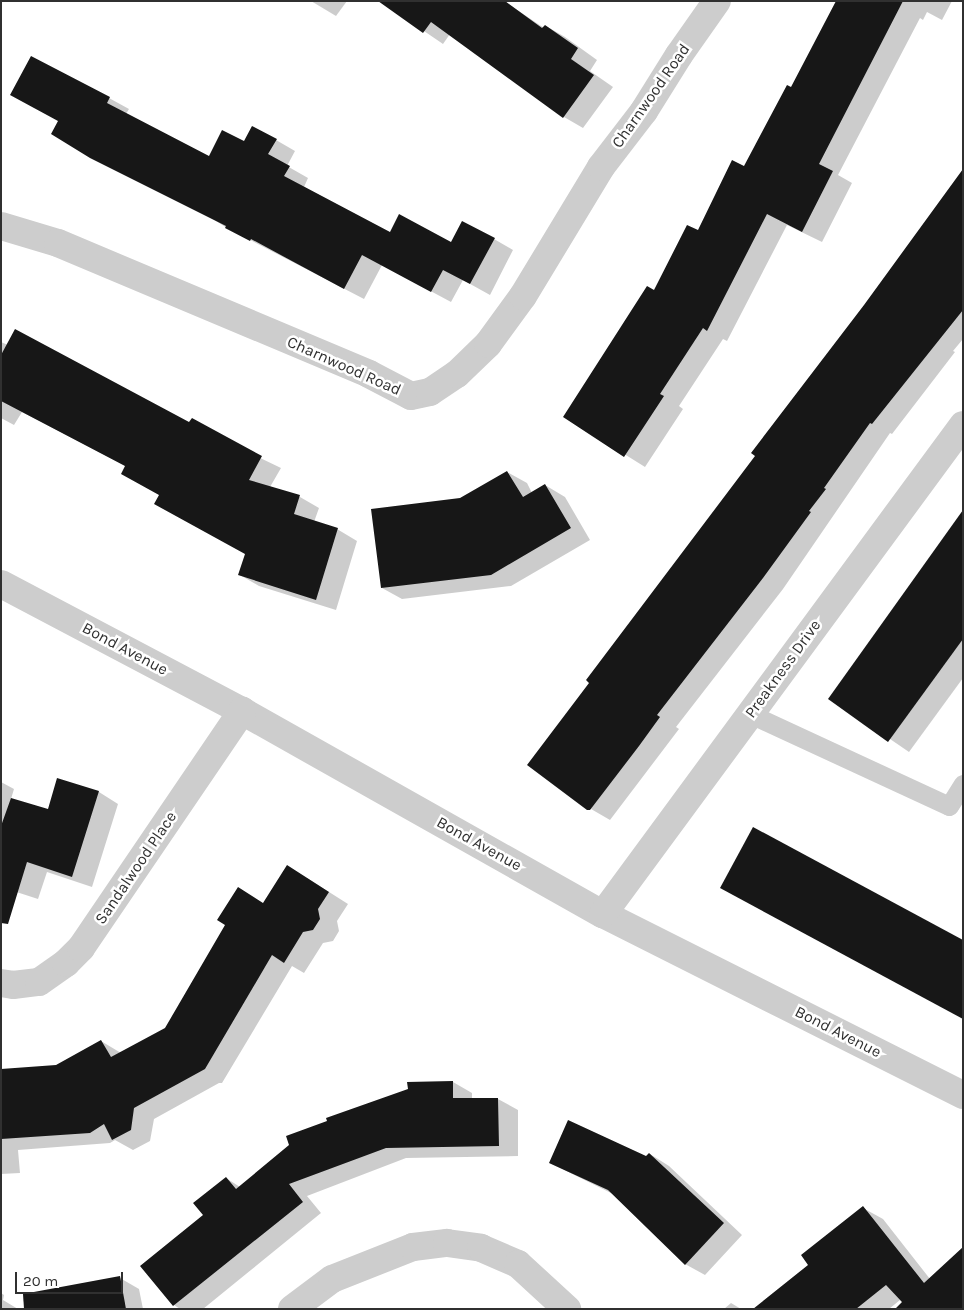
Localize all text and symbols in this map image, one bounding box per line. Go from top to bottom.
street label: Charnwood Road [608,40,694,152]
street label: Charnwood Road [284,332,404,400]
street label: Preakness Drive [741,616,825,722]
street label: Bond Avenue [79,618,171,680]
street label: Sandalwood Place [91,808,181,928]
street label: Bond Avenue [433,813,525,875]
street label: Bond Avenue [792,1002,884,1062]
scale bar [18,1262,125,1294]
text: 20 m [23,1272,58,1290]

